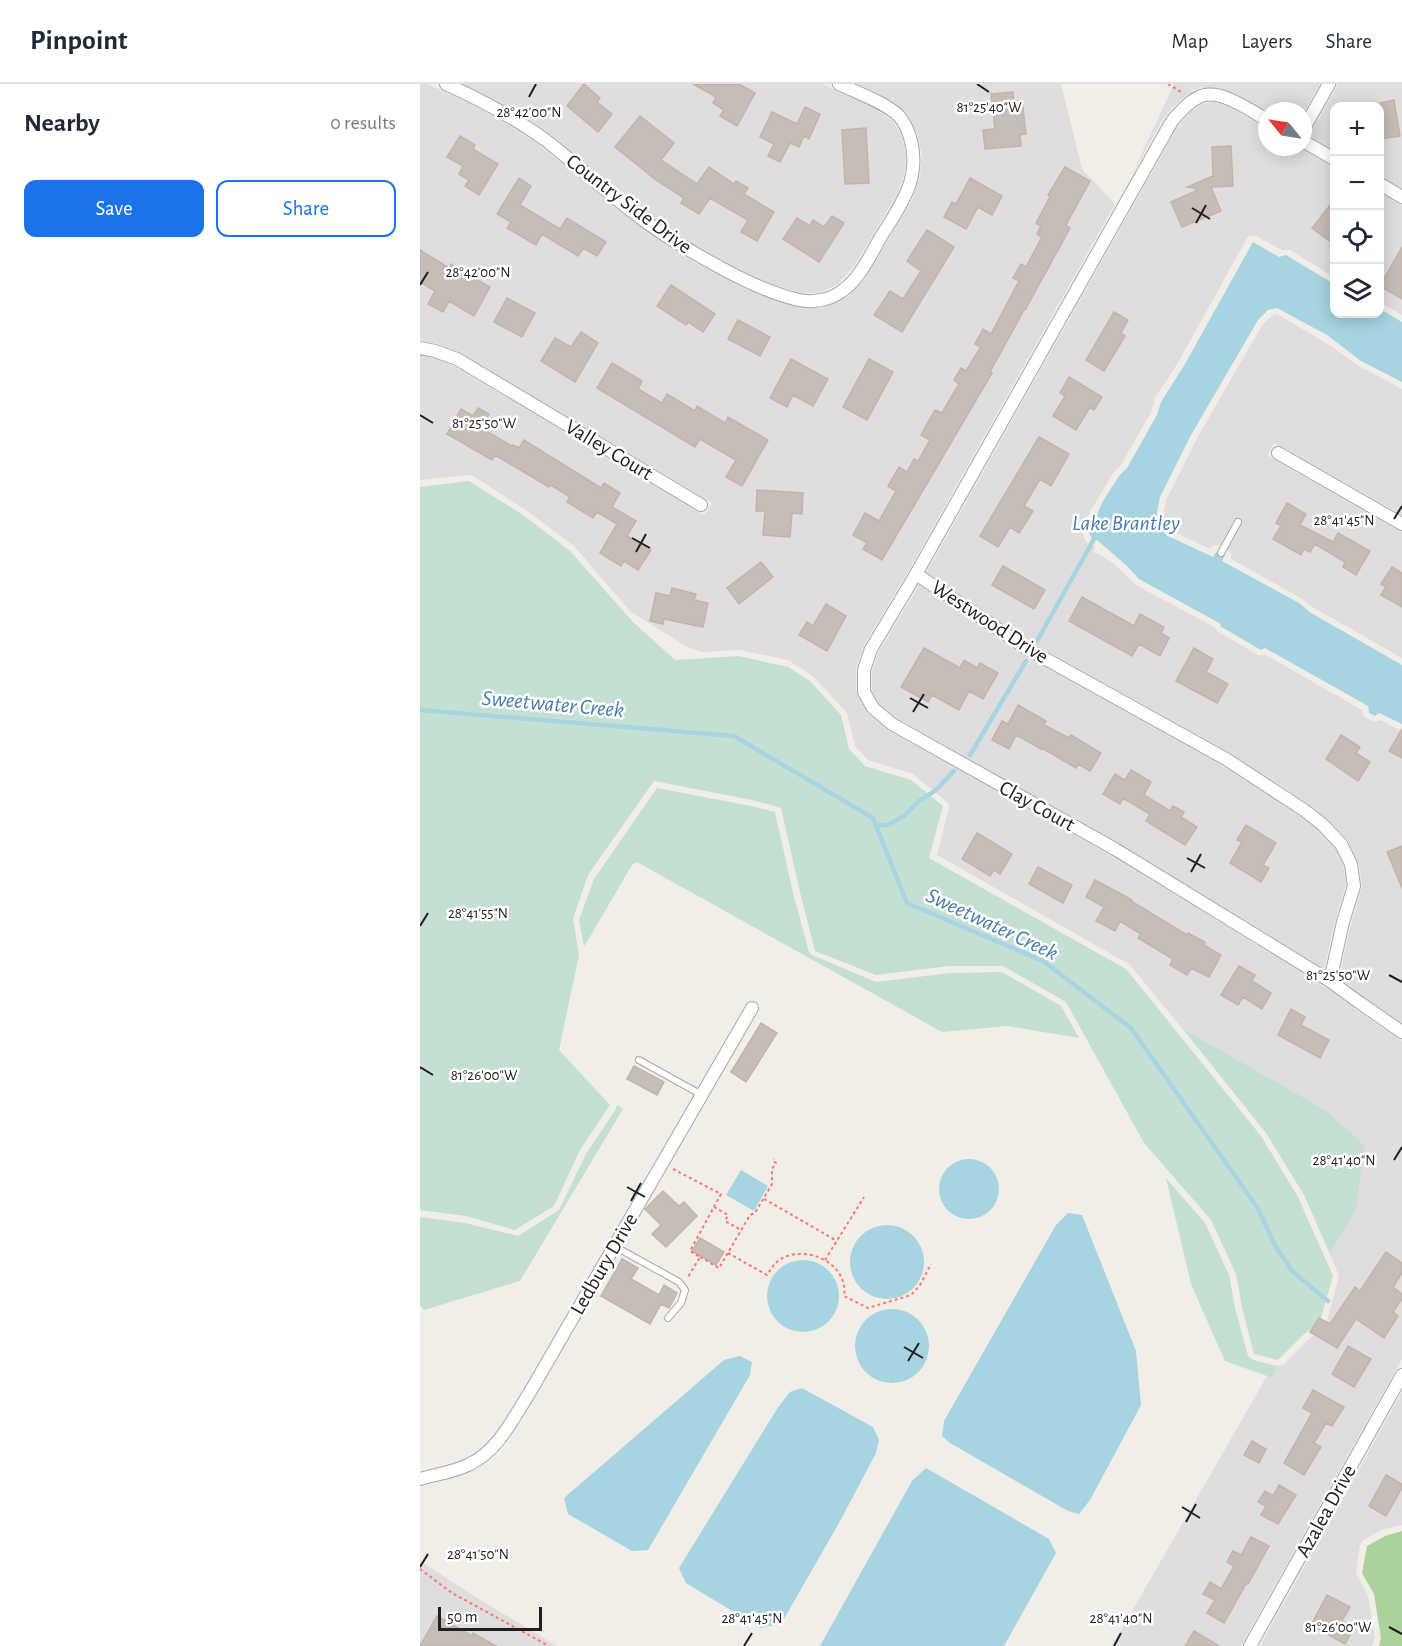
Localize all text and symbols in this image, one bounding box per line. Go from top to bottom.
text: Pinpoint [30,27,128,55]
text: Map [1172,31,1208,52]
text: Layers [1241,31,1292,52]
text: Share [1325,31,1372,52]
text: 81°25'40"W [956,100,1022,115]
north arrow [1258,102,1312,156]
map controls [1330,102,1384,318]
button: + [1330,102,1384,156]
text: 28°42'00"N [496,105,562,120]
text: Nearby [24,110,100,136]
text: 0 results [330,113,396,133]
street label: Country Side Drive [562,150,696,258]
button: − [1330,156,1384,210]
button: Save [24,180,204,237]
button: Share [216,180,396,237]
button: locate [1330,210,1384,264]
button: layers [1330,264,1384,318]
text: 28°42'00"N [445,265,511,280]
text: 81°25'50"W [452,416,517,431]
street label: Valley Court [562,416,657,484]
water label: Lake Brantley [1072,512,1180,534]
text: 28°41'45"N [1313,513,1375,528]
street label: Westwood Drive [928,577,1052,667]
water label: Sweetwater Creek [481,687,625,721]
street label: Clay Court [996,777,1079,835]
water label: Sweetwater Creek [923,884,1061,964]
text: 28°41'55"N [448,906,508,921]
text: 81°25'50"W [1306,968,1371,983]
text: 81°26'00"W [451,1068,518,1083]
text: 28°41'40"N [1313,1153,1375,1168]
street label: Ledbury Drive [567,1210,641,1318]
street label: Azalea Drive [1292,1461,1360,1561]
text: 28°41'50"N [447,1547,509,1562]
scale bar [438,1604,542,1632]
text: 50 m [447,1609,478,1625]
text: 28°41'45"N [721,1611,783,1626]
text: 28°41'40"N [1090,1611,1152,1626]
text: 81°26'00"W [1305,1620,1372,1635]

